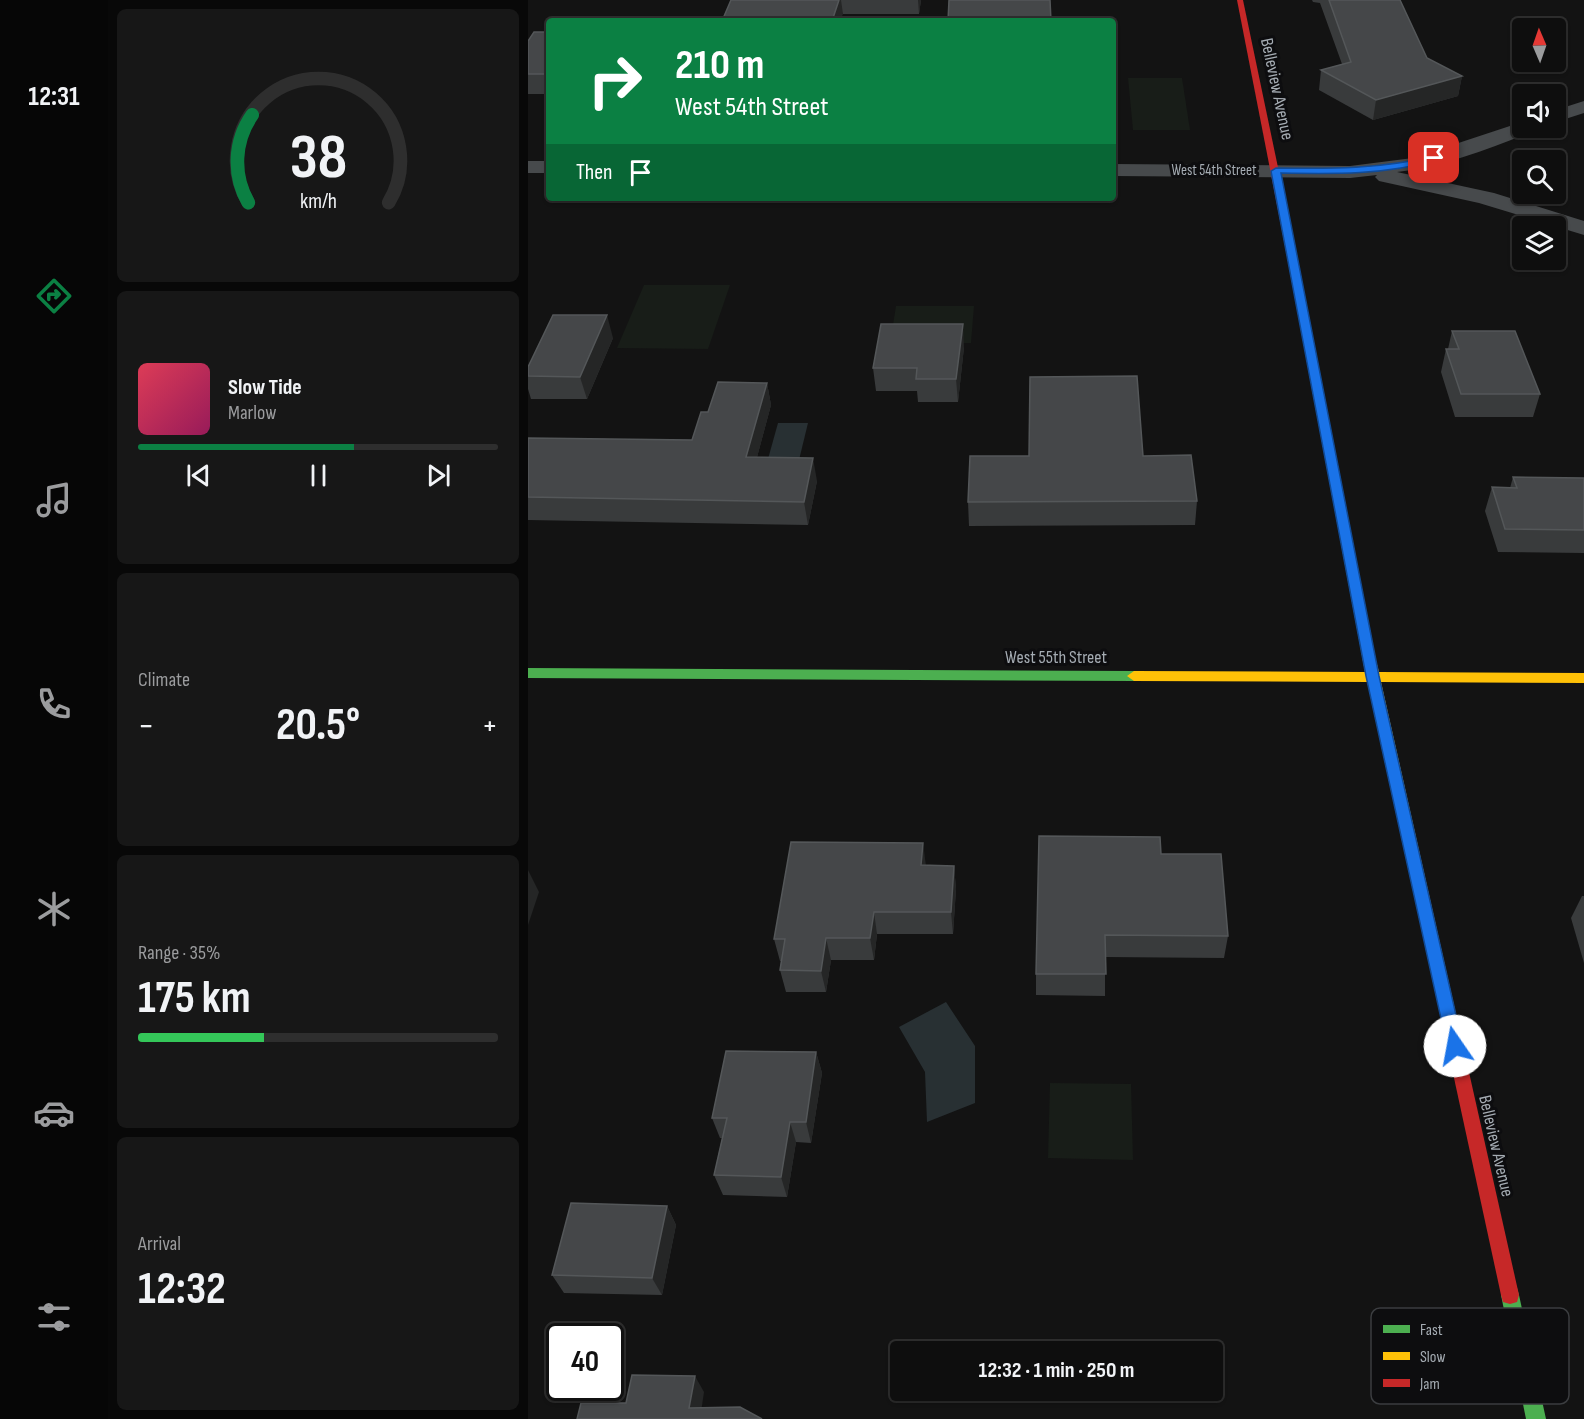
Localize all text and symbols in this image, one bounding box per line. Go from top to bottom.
north arrow [1512,18,1566,72]
map controls [1512,18,1566,270]
street label: Belleview Avenue [1256,36,1298,142]
text: 210 m [675,40,764,91]
icon: right [576,42,654,120]
text: 12:31 [28,81,80,113]
button: sound [1512,84,1566,138]
text: West 54th Street [675,91,828,123]
text: 38 [289,121,347,196]
pin [1408,132,1459,183]
icon: arrive [1417,141,1450,174]
button: search [1512,150,1566,204]
icon: arrive [624,156,657,189]
text: Then [576,159,612,186]
street label: West 54th Street [1171,161,1257,180]
text: km/h [299,189,337,214]
button: layers [1512,216,1566,270]
icon: directions [33,275,75,317]
text: Slow Tide [228,374,302,401]
text: Marlow [228,401,276,425]
icon: previous [182,459,215,492]
icon: pause [302,459,335,492]
icon: next [422,459,455,492]
icon: music [33,479,75,521]
street label: West 55th Street [1005,647,1107,668]
text: Climate [138,668,190,692]
icon: phone [33,683,75,725]
text: 20.5° [276,698,360,753]
text: − [138,706,154,746]
text: + [482,706,498,746]
icon: climate [33,888,75,930]
text: Range · 35% [138,941,220,965]
text: 175 km [138,971,251,1026]
position arrow [1423,1014,1487,1078]
icon: car [33,1092,75,1134]
street label: Belleview Avenue [1474,1093,1518,1199]
text: Arrival [138,1232,181,1256]
text: 12:32 [138,1262,226,1317]
icon: filters [33,1296,75,1338]
legend [1371,1308,1569,1404]
text: Fast [1420,1321,1443,1340]
speed limit sign: 40 [546,1323,624,1401]
text: Slow [1420,1348,1445,1367]
text: 12:32 · 1 min · 250 m [979,1357,1134,1384]
text: Jam [1419,1375,1440,1394]

